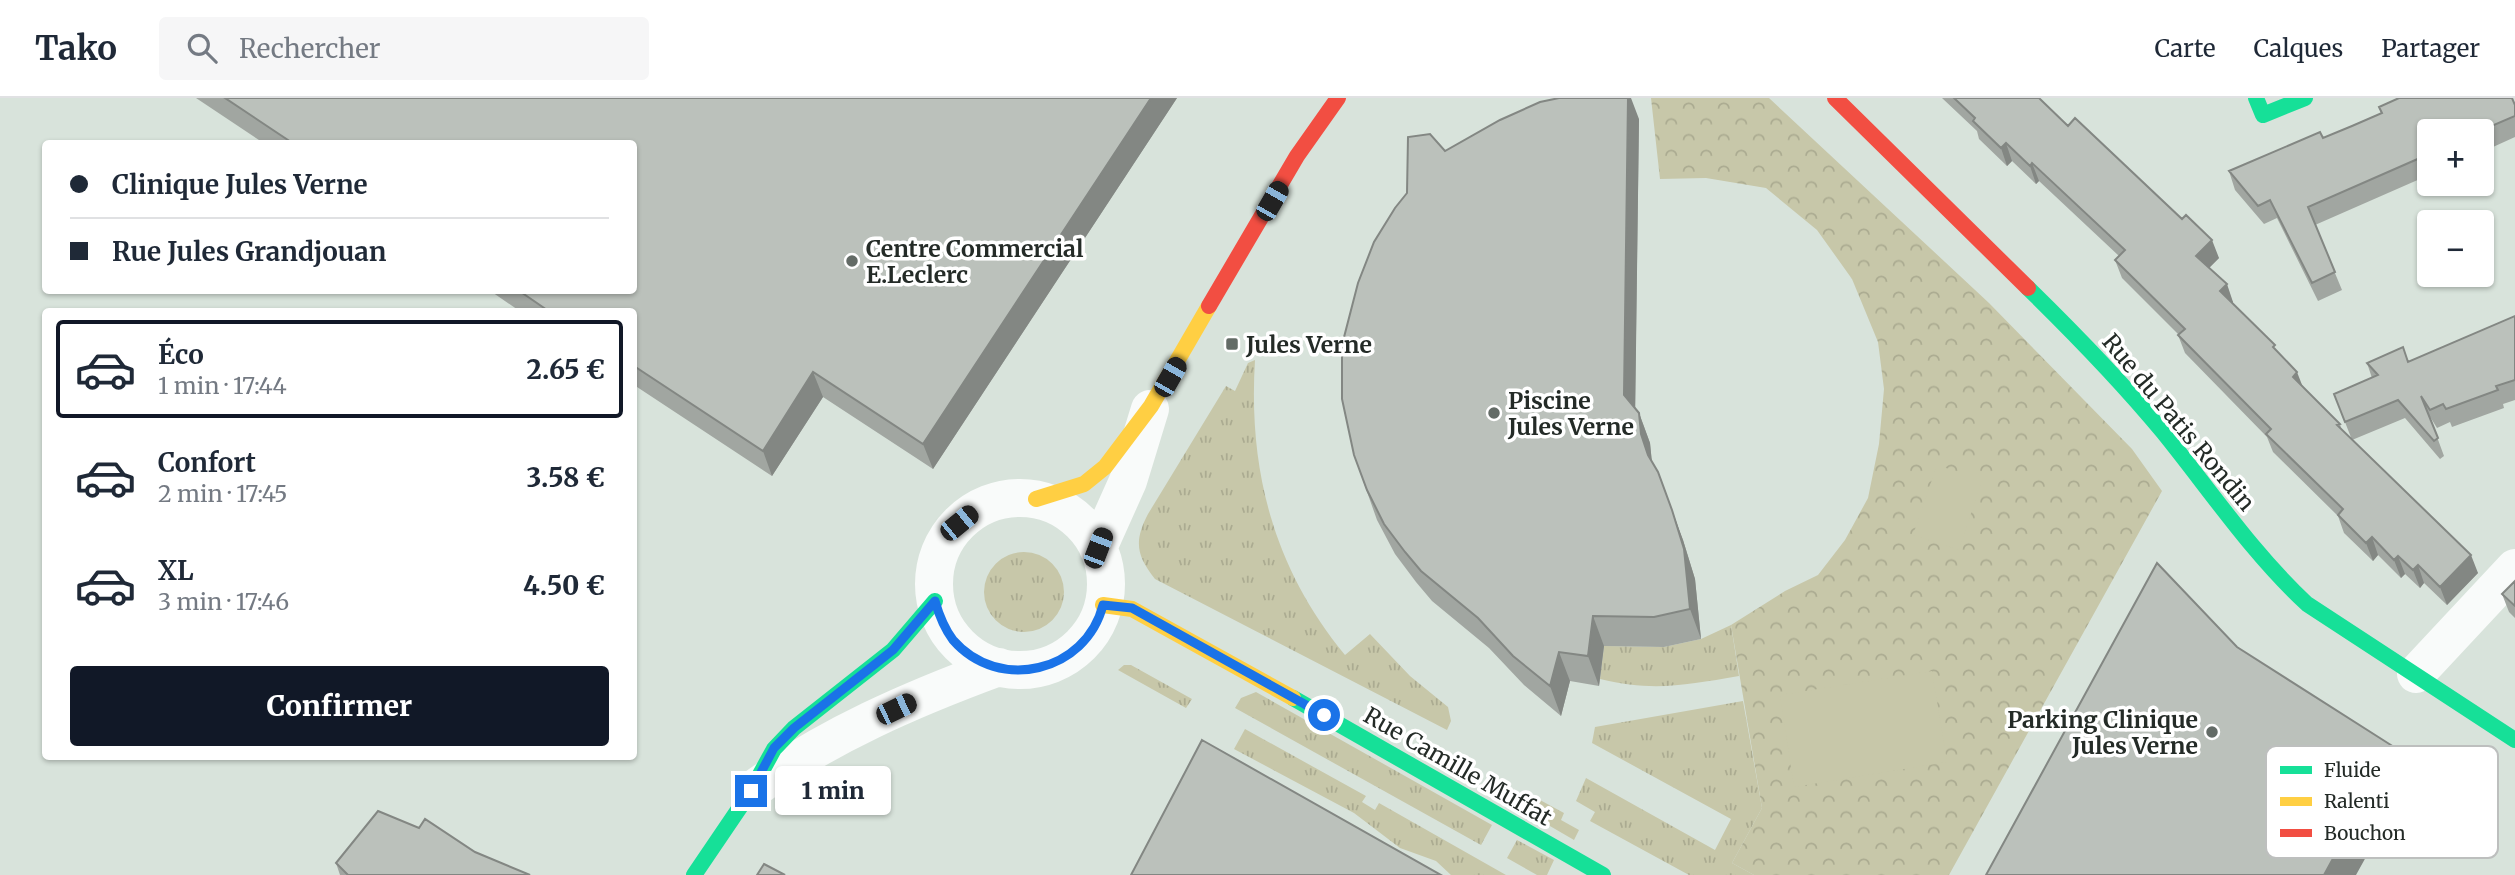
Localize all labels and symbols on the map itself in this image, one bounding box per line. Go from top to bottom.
car [1253,178,1292,224]
place label: Centre Commercial E.Leclerc [866,234,1084,289]
marker: Centre Commercial E.Leclerc [844,253,860,269]
street label: Rue du Patis Rondin [2096,328,2262,516]
place label: Jules Verne [1245,330,1372,359]
marker: Jules Verne [1224,336,1240,352]
car [1151,354,1190,400]
place label: Piscine Jules Verne [1507,386,1634,441]
marker: Piscine Jules Verne [1486,405,1502,421]
car [937,502,982,544]
car [1081,525,1116,571]
car [873,690,920,728]
route start [1308,699,1340,731]
street label: Rue Camille Muffat [1359,700,1557,832]
place label: Parking Clinique Jules Verne [2007,705,2198,760]
marker: Parking Clinique Jules Verne [2204,724,2220,740]
legend [2266,746,2498,858]
text: Fluide [2324,758,2381,782]
callout: 1 min [776,766,891,816]
route end [735,775,767,807]
text: Ralenti [2324,789,2389,813]
text: Bouchon [2324,821,2406,845]

